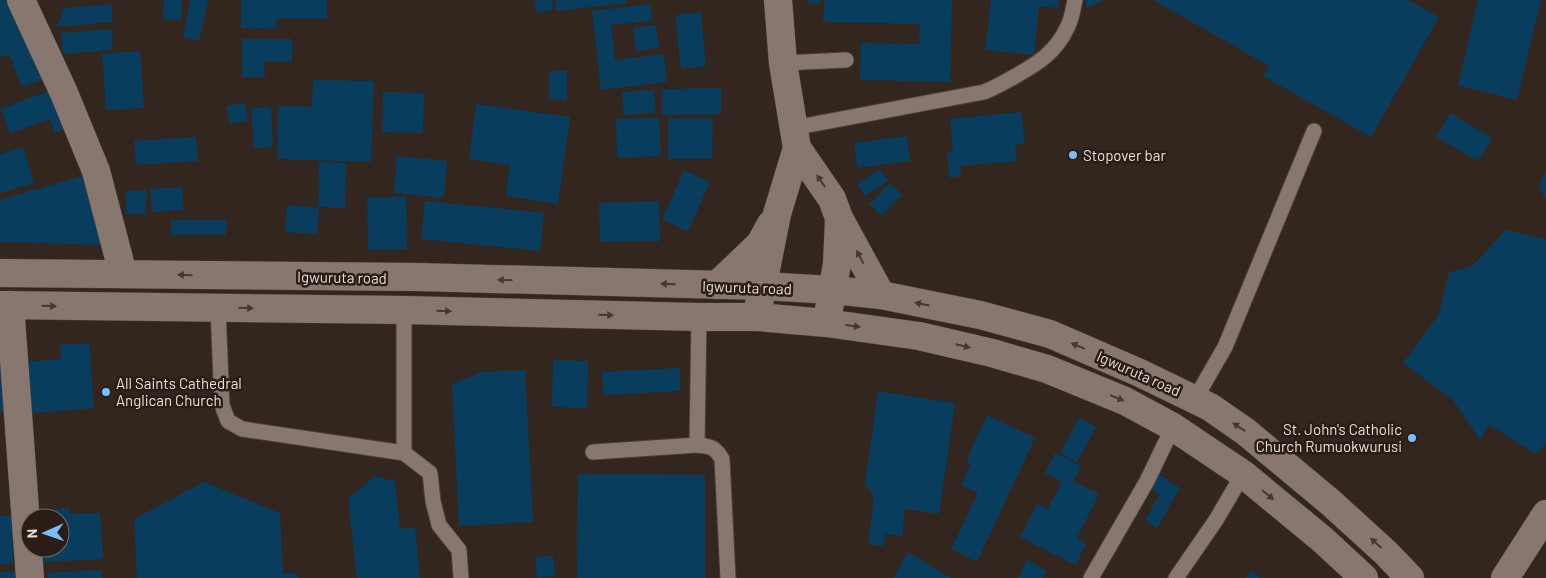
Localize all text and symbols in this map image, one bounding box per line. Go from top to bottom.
place label: Stopover bar [1083,146,1166,164]
marker: Stopover bar [1067,149,1079,161]
one-way arrow [816,175,826,188]
one-way arrow [856,250,864,264]
street label: Igwuruta road [297,267,387,287]
one-way arrow [177,271,193,279]
one-way arrow [497,275,513,283]
street label: Igwuruta road [702,276,792,298]
one-way arrow [660,280,676,288]
one-way arrow [914,300,929,308]
one-way arrow [41,302,57,310]
one-way arrow [238,304,254,312]
one-way arrow [436,307,452,315]
one-way arrow [598,311,614,319]
one-way arrow [845,322,861,330]
one-way arrow [956,342,971,350]
one-way arrow [1071,342,1085,350]
street label: Igwuruta road [1094,347,1184,399]
place label: All Saints Cathedral Anglican Church [116,374,242,409]
marker: All Saints Cathedral Anglican Church [100,386,112,398]
one-way arrow [1110,394,1124,402]
place label: St. John's Catholic Church Rumuokwurusi [1256,420,1402,455]
one-way arrow [1232,422,1245,432]
marker: St. John's Catholic Church Rumuokwurusi [1406,432,1418,444]
one-way arrow [1261,489,1274,500]
north arrow [20,508,70,558]
text: N [23,529,40,538]
one-way arrow [1370,537,1382,549]

